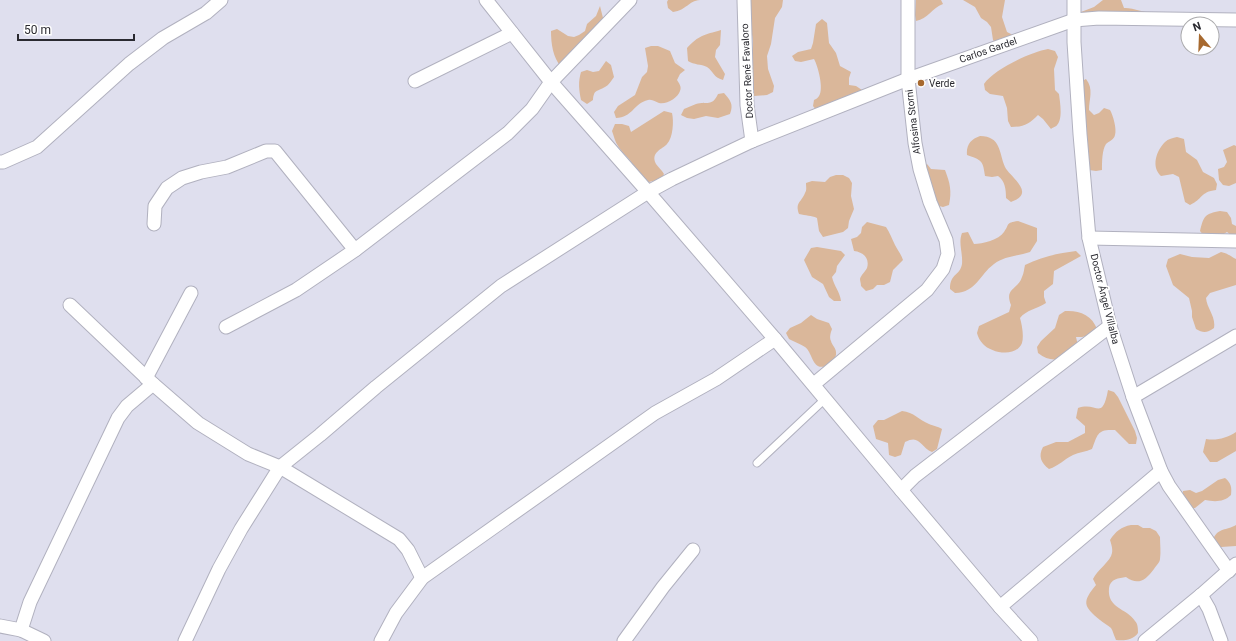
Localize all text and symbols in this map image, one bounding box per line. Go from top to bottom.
scale bar [18,16,134,42]
north arrow [1180,16,1220,56]
text: N [1191,20,1203,34]
text: 50 m [24,23,51,37]
street label: Doctor René Favaloro [739,23,755,119]
street label: Carlos Gardel [958,35,1018,65]
marker: Verde [916,78,926,88]
place label: Verde [929,78,955,89]
street label: Alfosina Storni [904,89,922,155]
street label: Doctor Ángel Villalba [1088,252,1123,345]

